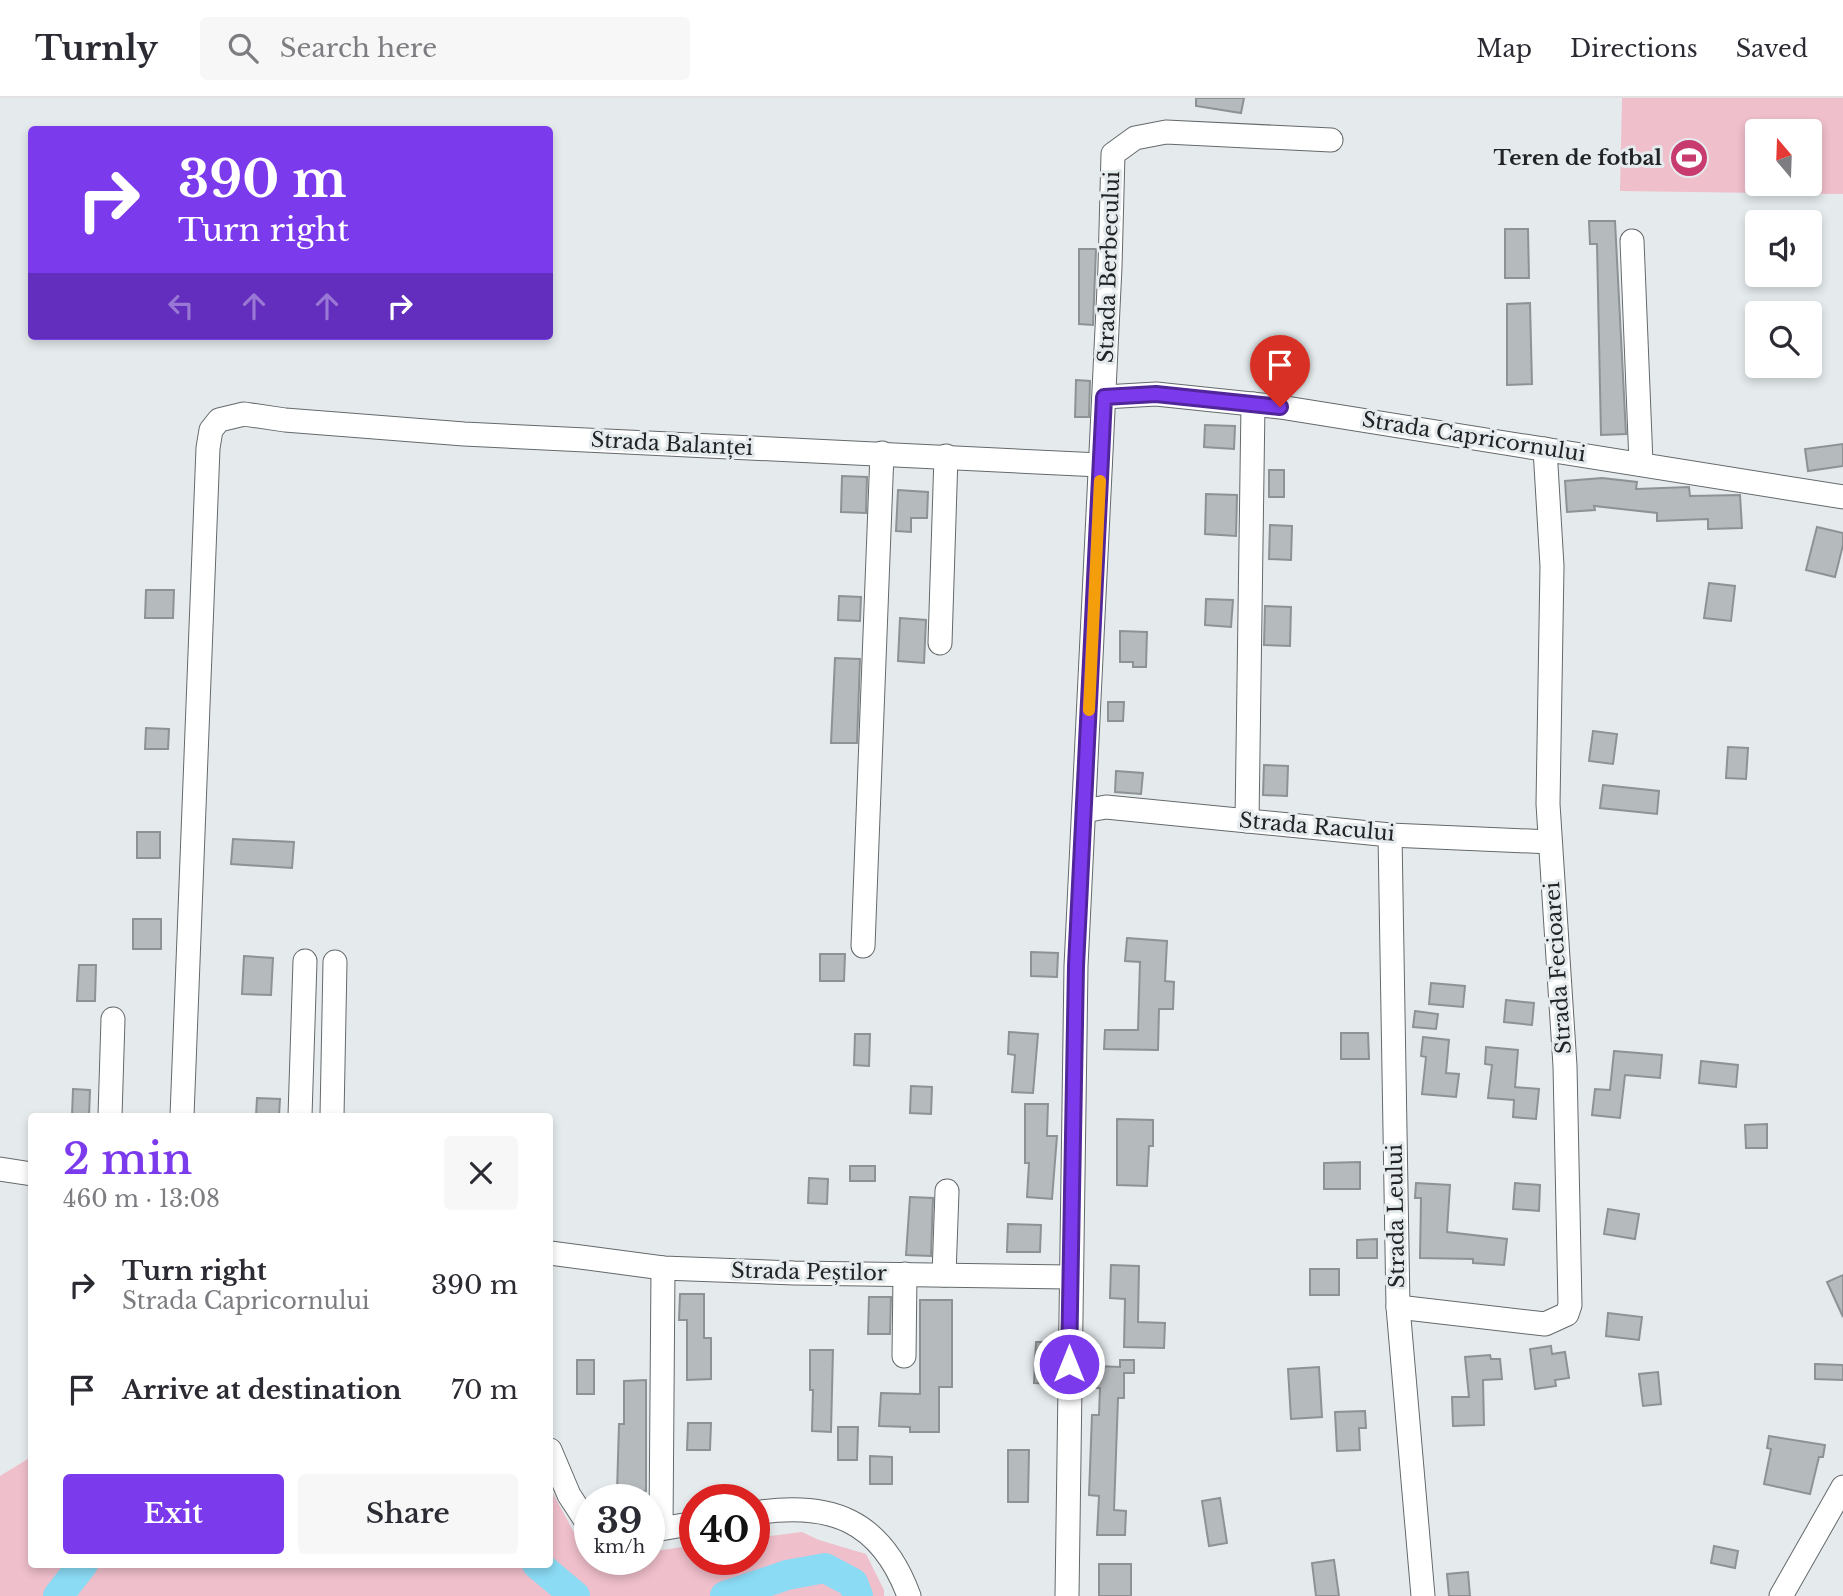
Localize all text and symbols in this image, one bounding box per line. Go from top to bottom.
search box [200,17,690,80]
text: Turnly [35,28,158,69]
icon: search [224,29,262,67]
text: Search here [280,32,437,64]
text: Map [1476,34,1532,63]
text: Directions [1570,34,1698,63]
text: Saved [1736,34,1808,63]
north arrow [1745,119,1822,196]
map controls [1745,119,1822,378]
sports icon: Teren de fotbal [1668,137,1710,179]
place label: Teren de fotbal [1494,145,1663,171]
text: 390 m [178,149,346,210]
icon: right [63,154,154,245]
street label: Strada Berbecului [1093,171,1125,363]
text: Turn right [178,210,349,250]
button: sound [1745,210,1822,287]
icon: left [162,287,200,325]
icon: ahead [235,287,273,325]
icon: ahead [308,287,346,325]
icon: right [381,287,419,325]
button: search [1745,301,1822,378]
pin [1250,335,1310,407]
icon: arrive [1261,346,1299,384]
street label: Strada Capricornului [1360,406,1588,468]
street label: Strada Balanței [590,427,754,461]
street label: Strada Racului [1238,807,1396,847]
street label: Strada Fecioarei [1539,881,1577,1055]
text: 2 min [63,1133,192,1185]
button: close [444,1136,518,1210]
street label: Strada Leului [1382,1144,1410,1288]
text: 460 m · 13:08 [63,1185,220,1213]
text: Turn right [122,1255,267,1287]
street label: Strada Peștilor [731,1258,887,1286]
icon: right [63,1266,101,1304]
text: 390 m [431,1269,518,1301]
text: Strada Capricornului [122,1287,370,1315]
position arrow [1032,1327,1106,1401]
icon: arrive [63,1371,101,1409]
text: Arrive at destination [122,1374,402,1406]
text: 70 m [451,1374,518,1406]
button: Exit [63,1474,284,1554]
button: Share [298,1474,518,1554]
speed limit sign: 40 [679,1484,770,1575]
text: 39 [597,1499,642,1542]
text: km/h [594,1536,645,1558]

